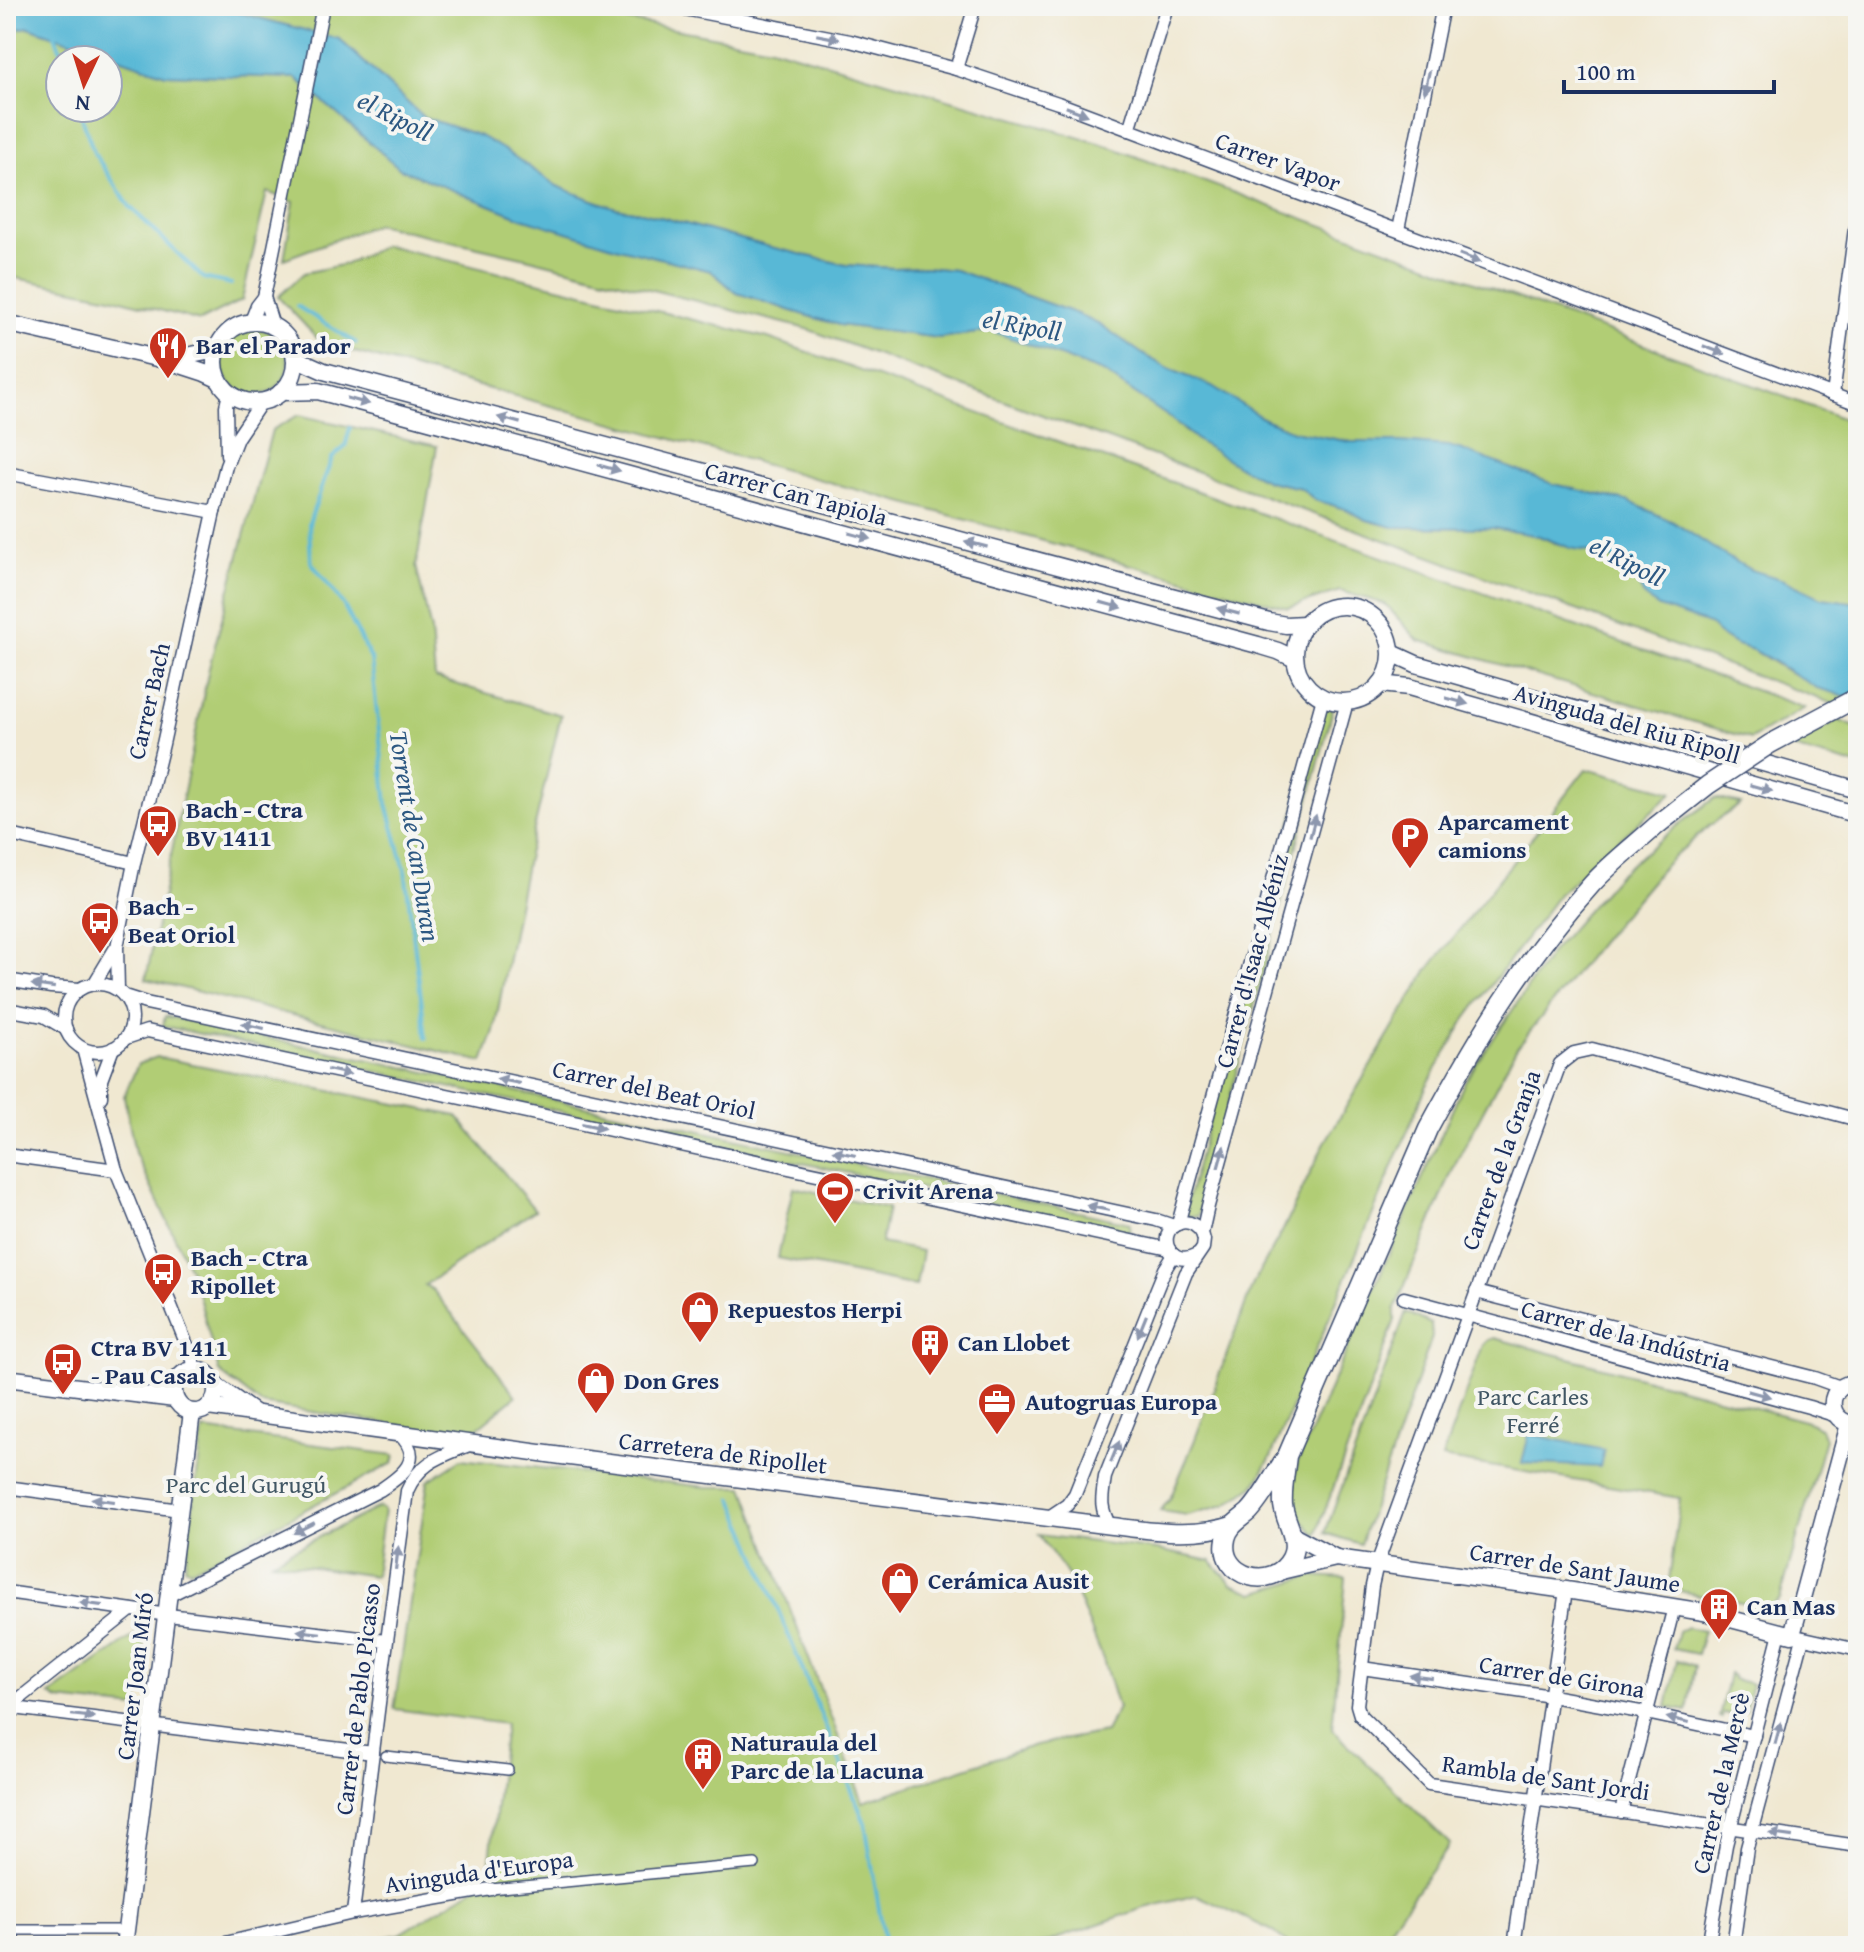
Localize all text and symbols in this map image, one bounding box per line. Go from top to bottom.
one-way arrow [816,31,841,43]
north arrow [44,44,124,124]
scale bar [1564,44,1774,94]
text: 100 m [1576,54,1636,89]
one-way arrow [1420,70,1433,95]
water label: el Ripoll [351,80,439,151]
text: N [74,87,91,120]
one-way arrow [1066,105,1090,118]
street label: Carrer Vapor [1211,123,1346,200]
one-way arrow [1459,252,1483,265]
water label: el Ripoll [980,298,1064,351]
restaurant icon: Bar el Parador [147,325,189,380]
place label: Bar el Parador [196,328,351,363]
one-way arrow [1702,344,1726,357]
one-way arrow [345,396,370,408]
one-way arrow [496,413,521,425]
street label: Carrer Can Tapiola [701,452,892,535]
one-way arrow [597,463,622,475]
water label: el Ripoll [1583,525,1671,596]
one-way arrow [848,531,873,543]
one-way arrow [964,537,988,550]
one-way arrow [1099,599,1124,611]
one-way arrow [1215,604,1240,616]
street label: Carrer Bach [118,638,179,763]
street label: Avinguda del Riu Ripoll [1510,674,1745,773]
one-way arrow [1445,695,1470,707]
water label: Torrent de Can Duran [380,728,451,944]
one-way arrow [1749,782,1774,794]
place label: Bach - Ctra BV 1411 [186,792,304,855]
bus stop icon: Bach - Ctra BV 1411 [137,803,179,858]
place label: Aparcament camions [1438,804,1569,867]
one-way arrow [1307,813,1319,838]
parking icon: Aparcament camions [1389,815,1431,870]
street label: Carrer d'Isaac Albéniz [1206,850,1297,1072]
place label: Bach - Beat Oriol [128,889,236,952]
bus stop icon: Bach - Beat Oriol [79,900,121,955]
one-way arrow [30,979,55,992]
one-way arrow [241,1019,266,1032]
street label: Carrer del Beat Oriol [549,1051,759,1128]
street label: Carrer de la Granja [1452,1064,1550,1255]
one-way arrow [326,1066,351,1079]
one-way arrow [495,1074,520,1087]
one-way arrow [581,1120,606,1133]
one-way arrow [1215,1145,1227,1170]
one-way arrow [831,1146,856,1159]
sports icon: Crivit Arena [814,1170,856,1225]
place label: Crivit Arena [863,1173,994,1208]
one-way arrow [1085,1201,1110,1214]
place label: Bach - Ctra Ripollet [191,1240,309,1303]
bus stop icon: Bach - Ctra Ripollet [142,1251,184,1306]
shop icon: Repuestos Herpi [679,1289,721,1344]
street label: Carrer de la Indústria [1517,1291,1735,1380]
place label: Repuestos Herpi [728,1292,902,1327]
one-way arrow [1135,1314,1148,1338]
building icon: Can Llobet [909,1322,951,1377]
place label: Can Llobet [958,1325,1070,1360]
place label: Ctra BV 1411 - Pau Casals [91,1330,228,1393]
bus stop icon: Ctra BV 1411 - Pau Casals [42,1341,84,1396]
shop icon: Don Gres [575,1360,617,1415]
place label: Don Gres [624,1363,719,1398]
park label: Parc Carles Ferré [1477,1379,1589,1442]
office icon: Autogruas Europa [976,1381,1018,1436]
place label: Autogruas Europa [1025,1384,1218,1419]
one-way arrow [1747,1388,1772,1400]
street label: Carretera de Ripollet [617,1422,830,1483]
one-way arrow [1109,1440,1122,1464]
park label: Parc del Gurugú [166,1467,326,1502]
one-way arrow [90,1493,115,1506]
one-way arrow [292,1521,315,1534]
street label: Carrer de Sant Jaume [1467,1534,1683,1601]
one-way arrow [391,1545,404,1570]
shop icon: Cerámica Ausit [879,1560,921,1615]
place label: Cerámica Ausit [928,1563,1089,1598]
street label: Carrer de Pablo Picasso [326,1581,389,1817]
building icon: Can Mas [1698,1586,1740,1641]
place label: Can Mas [1747,1589,1836,1624]
street label: Carrer Joan Miró [107,1590,162,1762]
one-way arrow [78,1597,103,1610]
one-way arrow [296,1625,321,1638]
street label: Carrer de Girona [1477,1646,1648,1707]
one-way arrow [1409,1670,1434,1683]
street label: Carrer de la Mercè [1683,1689,1758,1877]
one-way arrow [71,1710,96,1723]
one-way arrow [1665,1713,1690,1726]
one-way arrow [1772,1720,1784,1745]
place label: Naturaula del Parc de la Llacuna [731,1725,924,1788]
building icon: Naturaula del Parc de la Llacuna [682,1736,724,1791]
street label: Rambla de Sant Jordi [1440,1746,1652,1809]
one-way arrow [1768,1828,1793,1841]
street label: Avinguda d'Europa [382,1841,576,1902]

